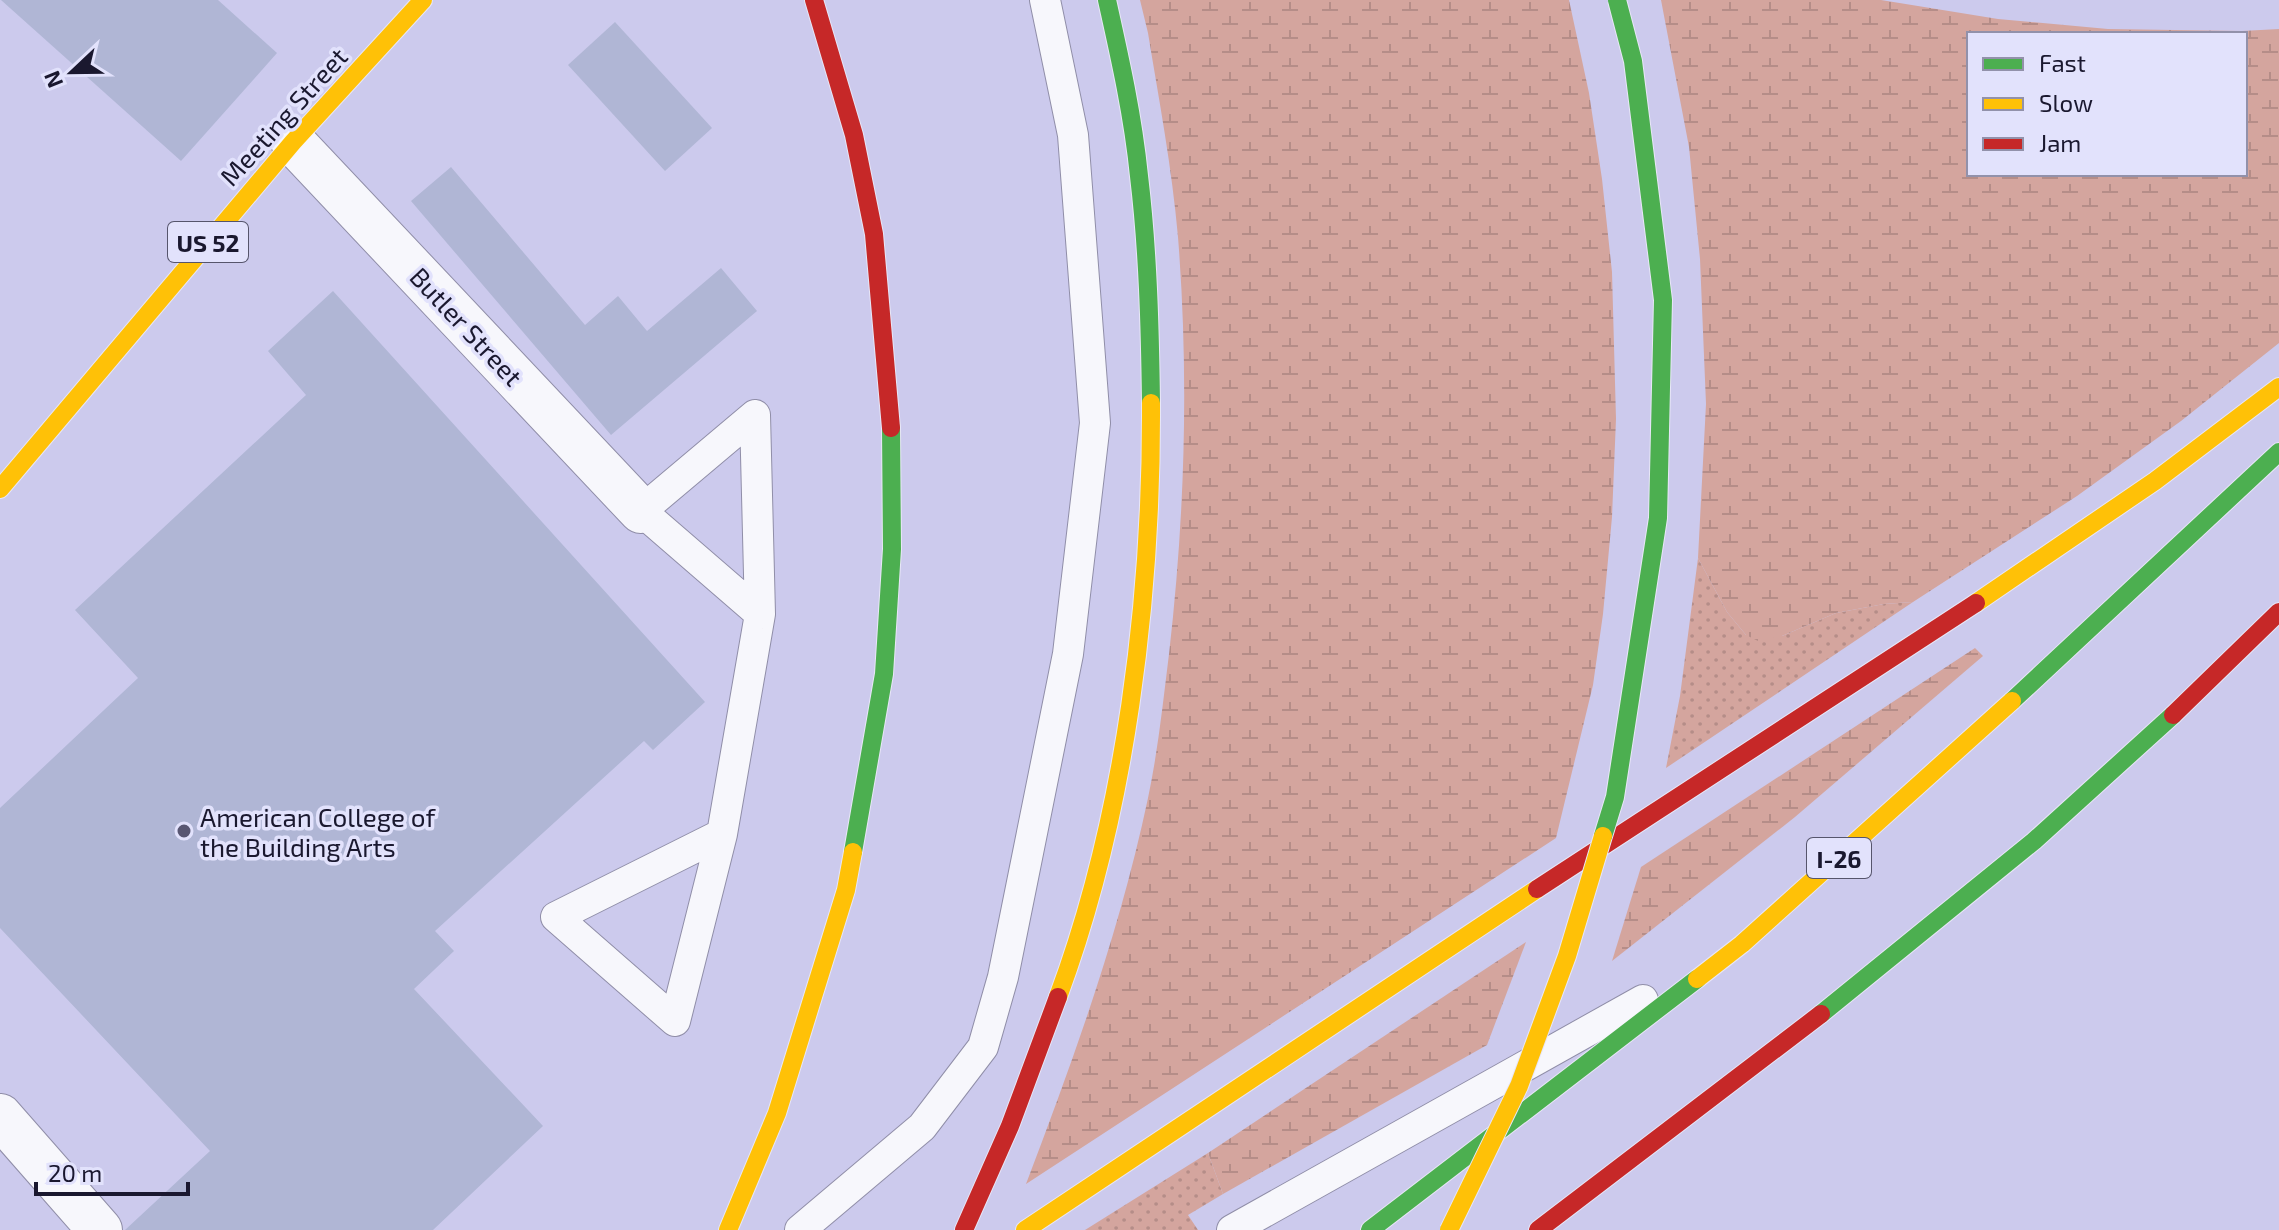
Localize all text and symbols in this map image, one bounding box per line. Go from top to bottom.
north arrow [32,32,112,112]
legend [1967,32,2247,176]
street label: Meeting Street [213,41,353,191]
text: Fast [2039,48,2086,77]
text: N [37,68,68,92]
text: Slow [2039,88,2093,117]
text: Jam [2039,128,2081,157]
road number: US 52 [168,222,248,262]
street label: Butler Street [404,260,530,392]
place label: American College of the Building Arts [200,801,437,862]
marker: American College of the Building Arts [175,822,193,840]
road number: I-26 [1807,838,1871,878]
scale bar [36,1146,188,1196]
text: 20 m [48,1158,102,1187]

